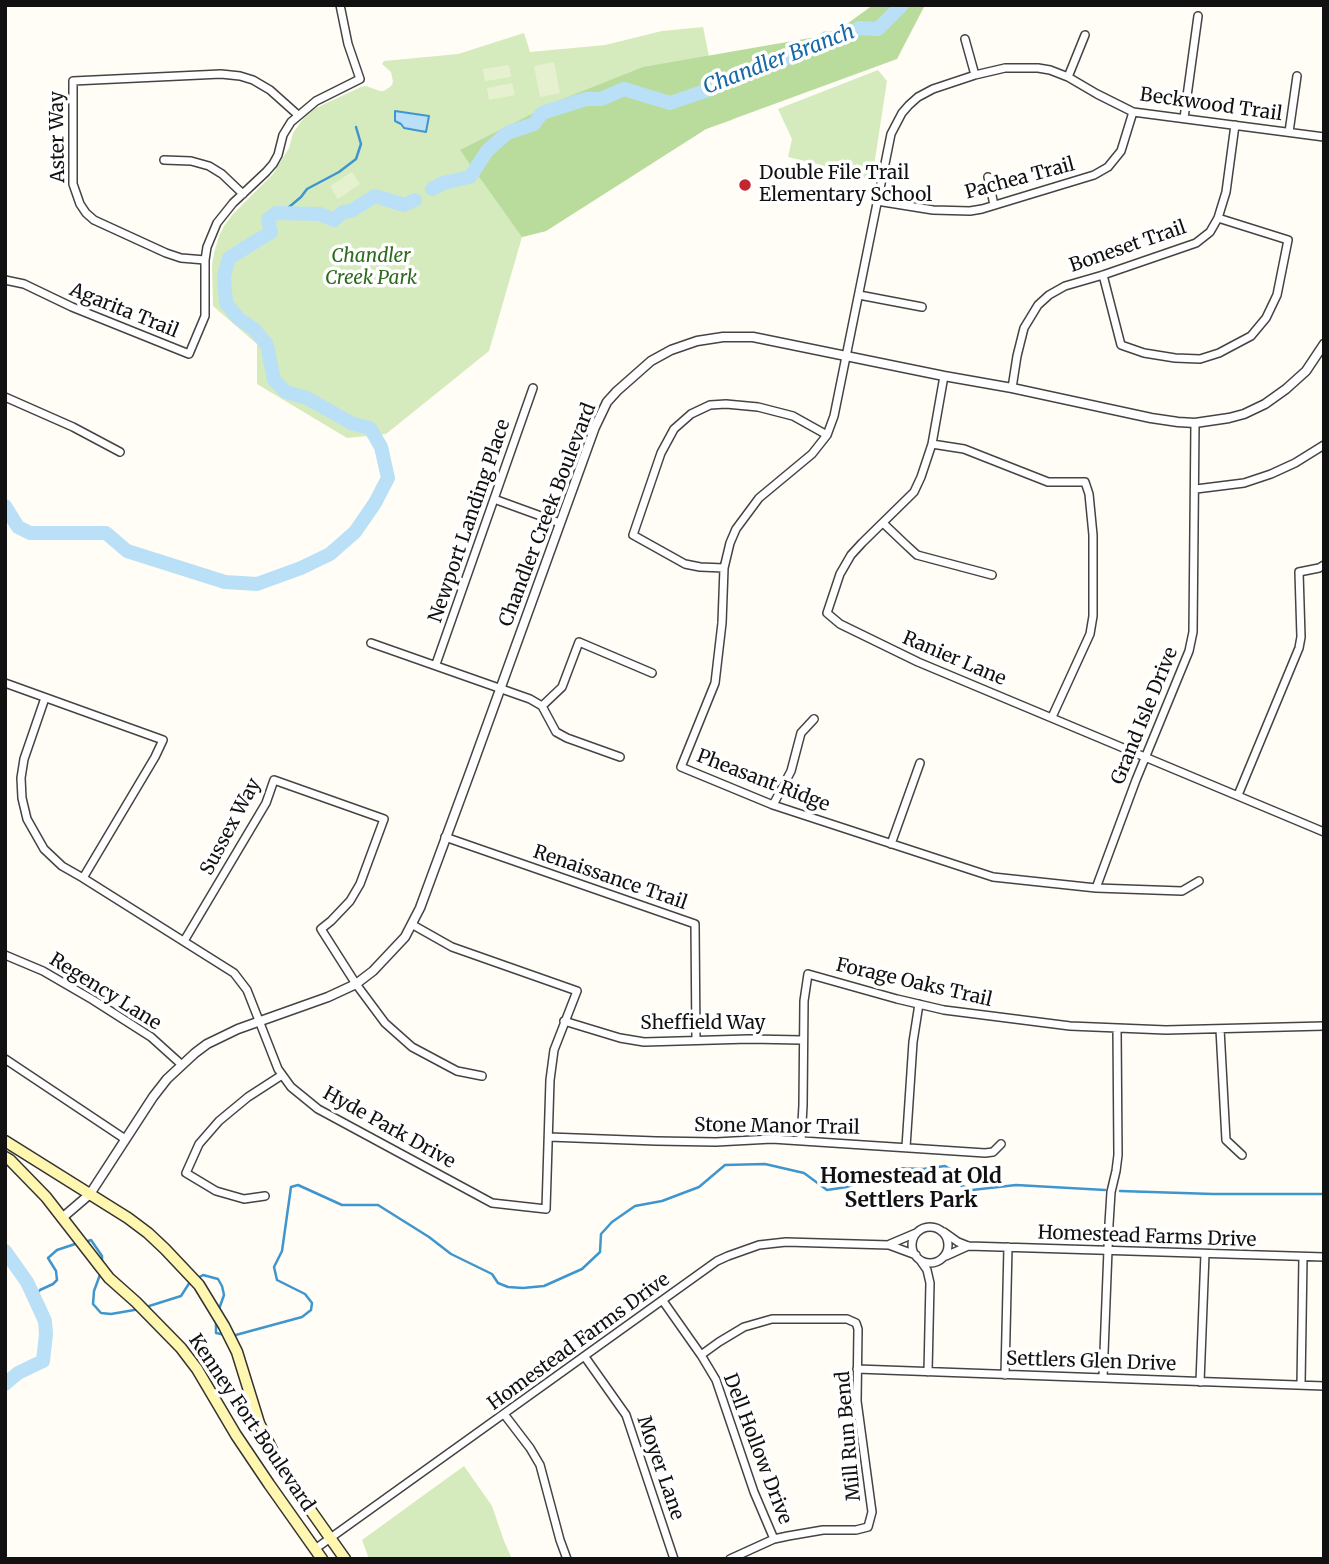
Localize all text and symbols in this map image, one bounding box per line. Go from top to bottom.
water label: Chandler Branch [700,20,858,100]
street label: Beckwood Trail [1138,84,1284,126]
street label: Aster Way [46,91,70,183]
street label: Pachea Trail [963,153,1077,205]
place label: Double File Trail Elementary School [759,163,932,207]
marker: Double File Trail Elementary School [737,177,753,193]
street label: Boneset Trail [1067,216,1189,278]
park label: Chandler Creek Park [325,246,417,290]
street label: Agarita Trail [66,279,182,343]
street label: Chandler Creek Boulevard [495,400,601,630]
street label: Newport Landing Place [424,416,516,626]
street label: Ranier Lane [899,627,1009,691]
street label: Grand Isle Drive [1107,644,1183,788]
street label: Pheasant Ridge [693,745,833,817]
street label: Sussex Way [196,775,266,879]
street label: Renaissance Trail [530,841,690,915]
street label: Regency Lane [45,949,165,1035]
street label: Forage Oaks Trail [834,954,994,1012]
street label: Sheffield Way [640,1013,766,1035]
street label: Hyde Park Drive [319,1082,459,1174]
street label: Stone Manor Trail [694,1114,860,1140]
district label: Homestead at Old Settlers Park [820,1164,1002,1214]
street label: Homestead Farms Drive [1037,1222,1257,1252]
street label: Homestead Farms Drive [484,1268,674,1416]
street label: Kenney Fort Boulevard [183,1330,319,1516]
street label: Settlers Glen Drive [1006,1348,1176,1376]
street label: Mill Run Bend [832,1370,866,1502]
street label: Dell Hollow Drive [718,1371,796,1527]
street label: Moyer Lane [632,1413,688,1523]

